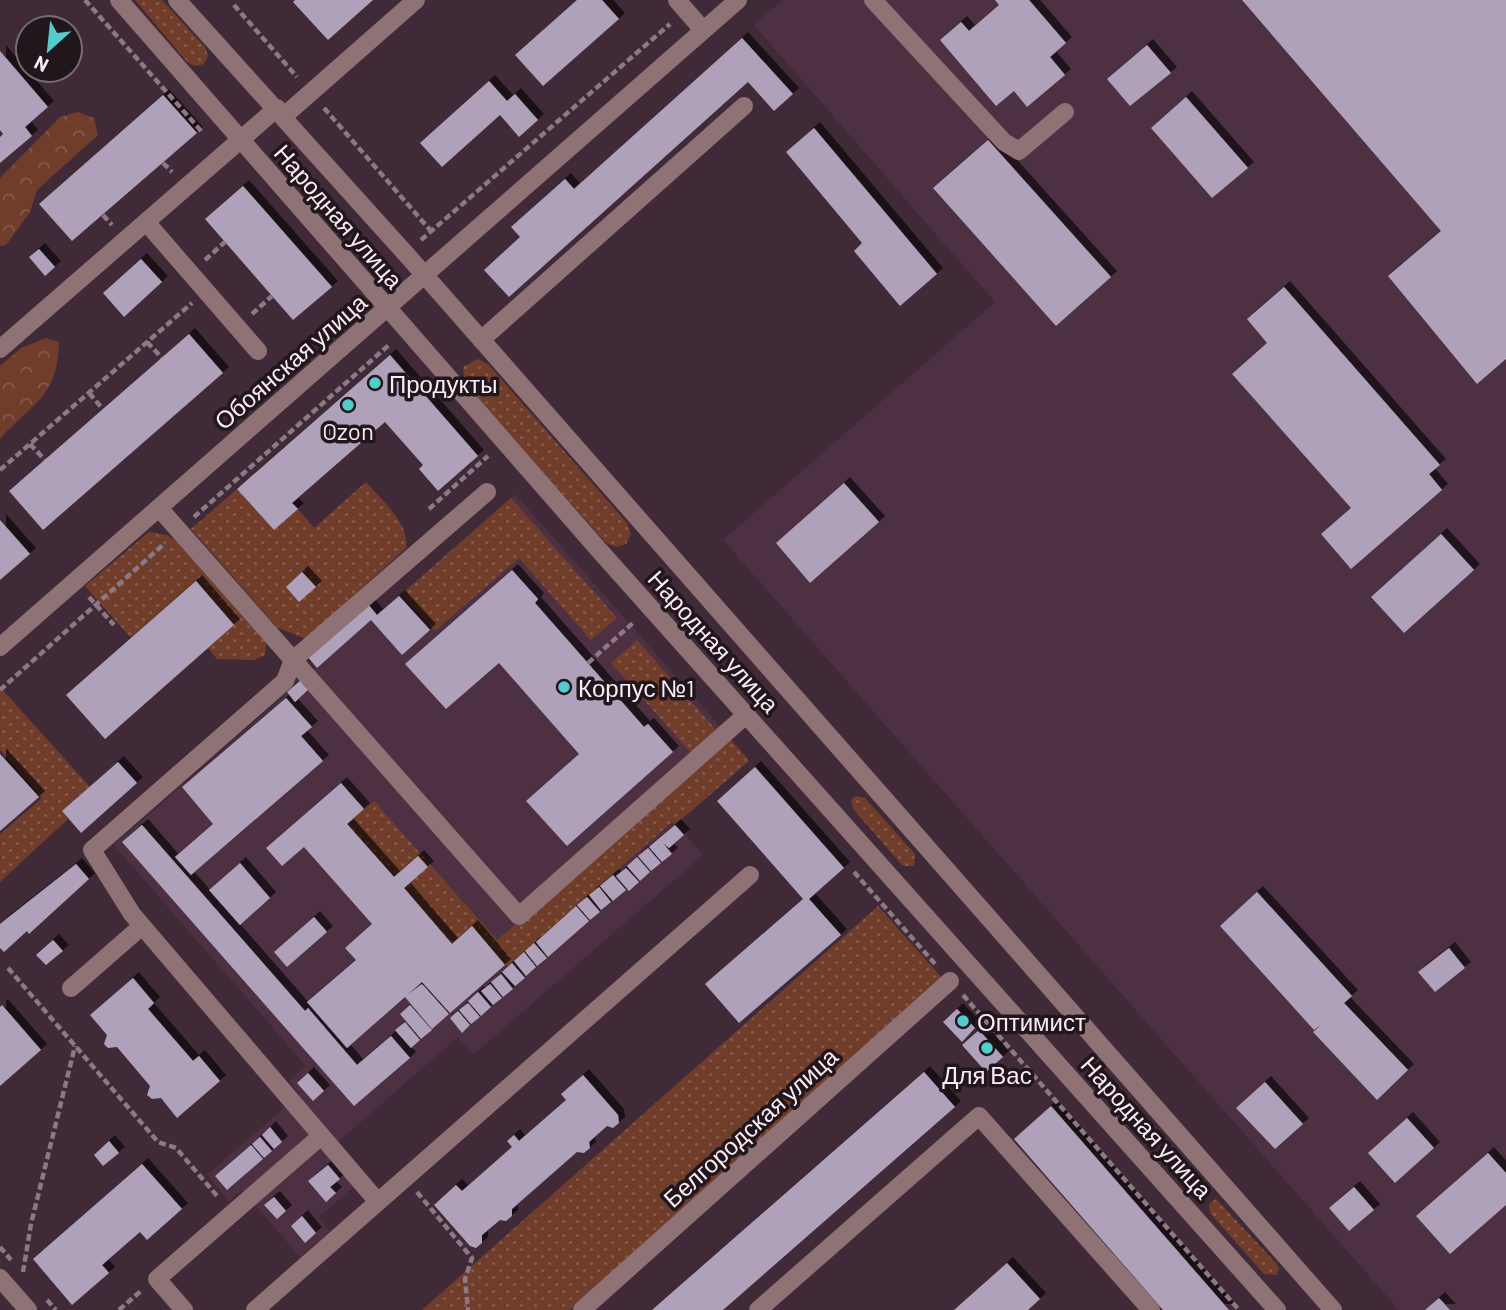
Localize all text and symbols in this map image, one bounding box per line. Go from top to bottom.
north arrow [14,14,84,84]
text: N [30,51,52,78]
street label: Народная улица [269,138,410,294]
street label: Обоянская улица [208,287,373,435]
place label: Продукты [389,369,497,398]
marker: Продукты [367,375,383,391]
marker: Ozon [340,397,356,413]
place label: Ozon [322,416,374,445]
street label: Народная улица [643,564,786,719]
place label: Корпус №1 [578,673,694,702]
marker: Корпус №1 [556,679,572,695]
place label: Оптимист [977,1007,1086,1036]
marker: Оптимист [955,1013,971,1029]
marker: Для Вас [979,1040,995,1056]
street label: Белгородская улица [657,1041,843,1213]
street label: Народная улица [1076,1050,1219,1205]
place label: Для Вас [942,1060,1032,1089]

